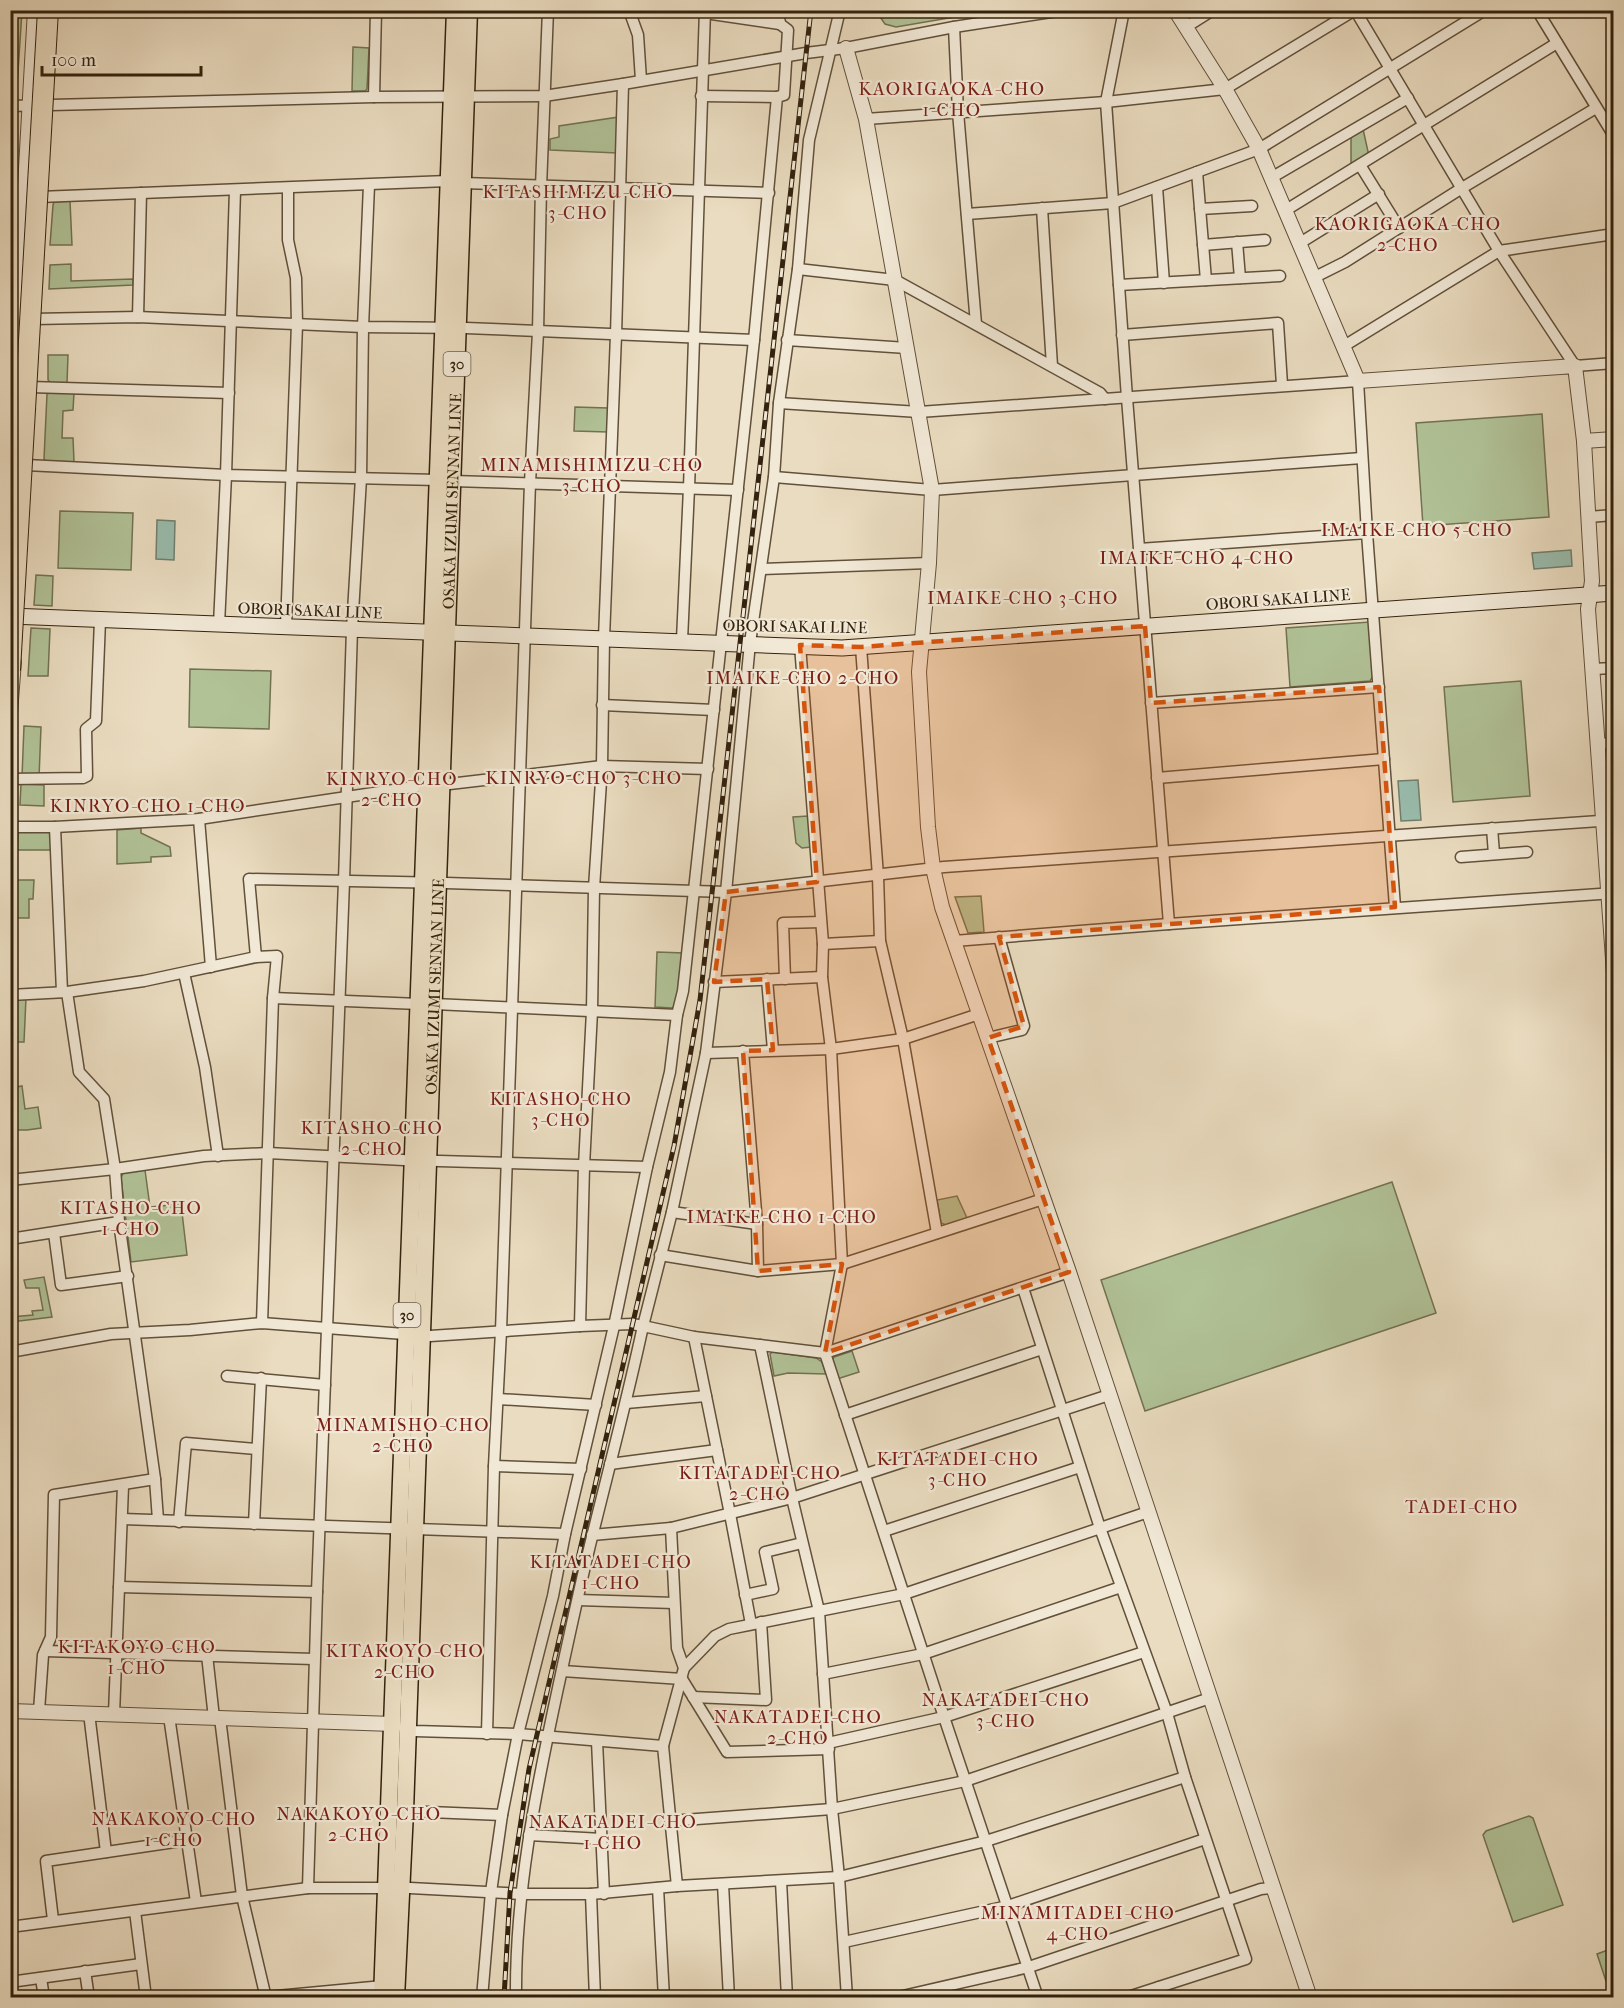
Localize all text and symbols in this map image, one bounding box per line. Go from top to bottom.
scale bar [42,39,201,77]
text: 100 m [51,50,96,71]
district label: KAORIGAOKA-CHO 1-CHO [858,79,1046,121]
district label: KITASHIMIZU-CHO 3-CHO [482,182,674,224]
district label: KAORIGAOKA-CHO 2-CHO [1314,214,1502,256]
road number: 30 [444,352,470,376]
street label: OSAKA IZUMI SENNAN LINE [439,392,465,610]
district label: MINAMISHIMIZU-CHO 3-CHO [481,455,703,497]
district label: IMAIKE-CHO 5-CHO [1321,520,1513,541]
district label: IMAIKE-CHO 4-CHO [1100,548,1294,569]
street label: OBORI SAKAI LINE [1205,585,1351,614]
district label: IMAIKE-CHO 3-CHO [927,588,1119,609]
street label: OBORI SAKAI LINE [237,598,383,623]
street label: OBORI SAKAI LINE [722,616,868,637]
district label: IMAIKE-CHO 2-CHO [706,668,900,689]
district label: KINRYO-CHO 3-CHO [485,768,683,789]
district label: KINRYO-CHO 2-CHO [326,769,458,811]
district label: KINRYO-CHO 1-CHO [50,796,246,817]
street label: OSAKA IZUMI SENNAN LINE [421,878,448,1095]
district label: KITASHO-CHO 3-CHO [490,1089,632,1131]
district label: KITASHO-CHO 2-CHO [301,1118,443,1160]
district label: KITASHO-CHO 1-CHO [60,1198,202,1240]
district label: IMAIKE-CHO 1-CHO [687,1207,877,1228]
road number: 30 [394,1303,420,1327]
district label: MINAMISHO-CHO 2-CHO [316,1415,490,1457]
district label: KITATADEI-CHO 3-CHO [877,1449,1039,1491]
district label: KITATADEI-CHO 2-CHO [679,1463,841,1505]
district label: TADEI-CHO [1405,1497,1519,1518]
district label: KITATADEI-CHO 1-CHO [530,1552,692,1594]
district label: KITAKOYO-CHO 1-CHO [58,1637,216,1679]
district label: KITAKOYO-CHO 2-CHO [326,1641,484,1683]
district label: NAKATADEI-CHO 3-CHO [922,1690,1090,1732]
district label: NAKATADEI-CHO 2-CHO [714,1707,882,1749]
district label: NAKAKOYO-CHO 2-CHO [277,1804,442,1846]
district label: NAKAKOYO-CHO 1-CHO [92,1809,257,1851]
district label: NAKATADEI-CHO 1-CHO [529,1812,697,1854]
district label: MINAMITADEI-CHO 4-CHO [981,1903,1175,1945]

